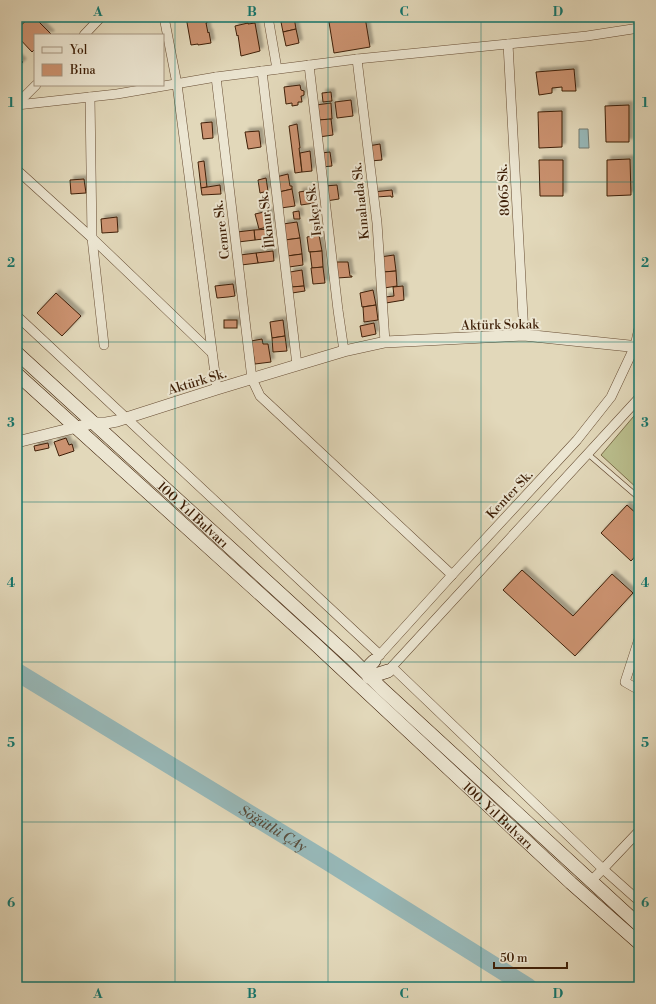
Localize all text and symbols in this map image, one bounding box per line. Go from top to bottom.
text: A [92,4,103,20]
text: B [247,4,257,20]
text: C [399,4,409,20]
text: D [553,4,563,20]
legend [34,34,164,86]
text: Yol [69,43,88,58]
text: Bina [69,63,97,78]
text: 1 [8,95,15,111]
text: 1 [642,95,649,111]
street label: Kınalıada Sk. [349,162,373,240]
street label: 8065 Sk. [495,163,513,216]
street label: Işıkçı Sk. [303,183,325,237]
street label: İlknur Sk. [255,191,278,249]
street label: Cemre Sk. [210,199,234,260]
text: 2 [7,255,15,271]
text: 2 [641,255,649,271]
street label: Aktürk Sokak [460,316,540,334]
street label: Aktürk Sk. [165,365,229,399]
text: 3 [7,415,15,431]
text: 3 [641,415,649,431]
street label: Kenter Sk. [483,467,536,522]
street label: 100. Yıl Bulvarı [154,478,232,551]
text: 4 [7,575,16,591]
text: 4 [641,575,650,591]
text: 5 [7,735,15,751]
text: 5 [641,735,649,751]
street label: 100. Yıl Bulvarı [459,779,536,853]
water label: Söğütlü ÇAy [235,802,310,857]
text: 6 [7,895,15,911]
text: 6 [641,895,649,911]
scale bar [494,944,567,970]
text: 50 m [500,951,528,966]
text: A [92,986,103,1002]
text: B [247,986,257,1002]
text: C [399,986,409,1002]
text: D [553,986,563,1002]

